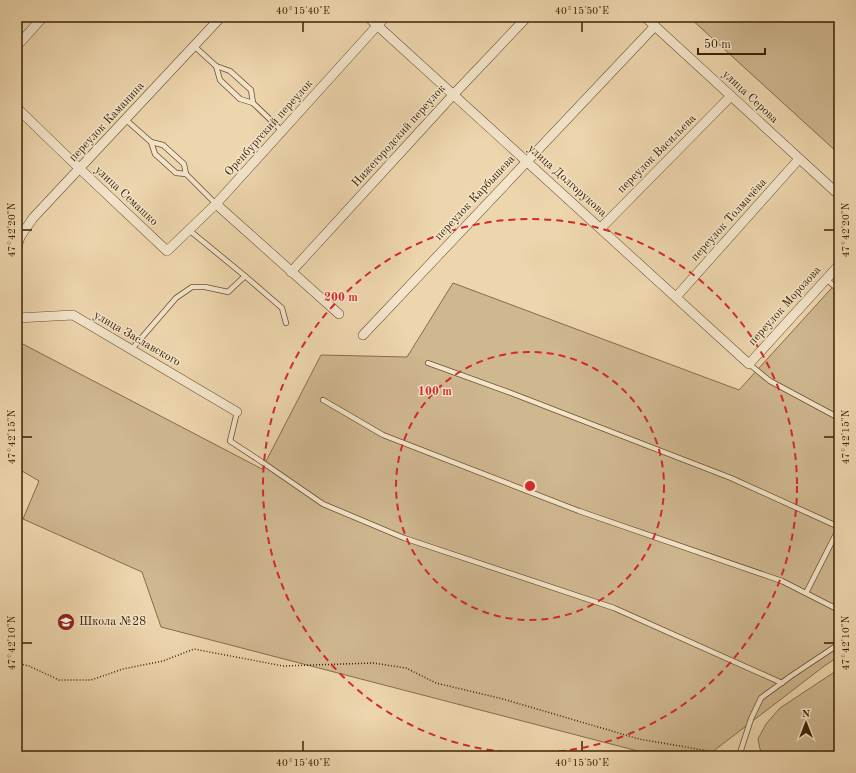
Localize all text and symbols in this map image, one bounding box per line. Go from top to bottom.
text: 40°15'40"E [276,6,330,16]
text: 40°15'50"E [555,6,609,16]
scale bar [698,30,765,56]
text: 50 m [704,38,731,51]
street label: улица Серова [720,68,780,126]
street label: Оренбургский переулок [223,78,315,178]
street label: переулок Каманина [67,80,147,164]
street label: Нижегородский переулок [350,82,448,190]
street label: переулок Васильева [615,112,699,196]
street label: улица Долгорукова [525,143,609,219]
street label: переулок Карбышева [433,153,517,243]
street label: улица Семашко [92,164,160,228]
street label: переулок Толмачёва [689,176,769,264]
text: 47°42'20"N [7,202,17,257]
text: 47°42'20"N [841,202,851,257]
street label: переулок Морозова [746,264,824,348]
text: 200 m [324,292,358,304]
street label: улица Заславского [91,309,183,369]
text: 100 m [418,386,452,398]
text: 47°42'15"N [7,409,17,464]
text: 47°42'15"N [841,409,851,464]
centre of rings [523,479,537,493]
school or university icon: Школа №28 [56,612,76,632]
text: 47°42'10"N [7,615,17,670]
text: 47°42'10"N [841,615,851,670]
place label: Школа №28 [79,616,146,628]
north arrow [786,703,826,743]
text: N [802,709,811,720]
text: 40°15'40"E [276,758,330,768]
text: 40°15'50"E [555,758,609,768]

